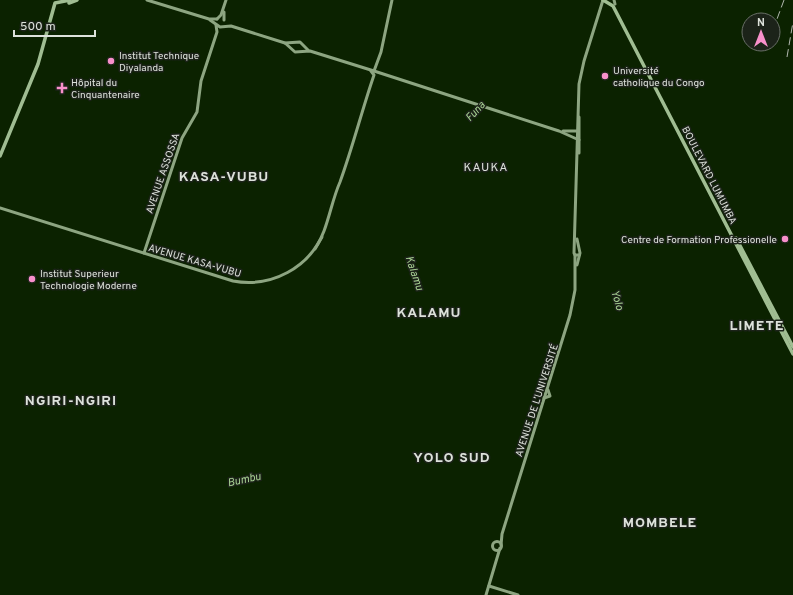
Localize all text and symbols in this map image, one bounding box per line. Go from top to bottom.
scale bar [14,12,95,38]
north arrow [741,12,781,52]
text: N [757,16,765,30]
text: 500 m [20,19,56,35]
place label: Institut Technique Diyalanda [119,50,199,75]
marker: Institut Technique Diyalanda [106,56,116,66]
place label: Université catholique du Congo [613,65,705,90]
marker: Université catholique du Congo [600,71,610,81]
place label: Hôpital du Cinquantenaire [71,77,140,102]
marker: Hôpital du Cinquantenaire [56,82,68,94]
water label: Funa [463,98,489,125]
street label: BOULEVARD LUMUMBA [678,124,739,227]
street label: AVENUE ASSOSSA [144,131,183,216]
district label: KAUKA [464,160,508,176]
district label: KASA-VUBU [179,169,269,186]
place label: Centre de Formation Professionelle [621,234,777,247]
marker: Centre de Formation Professionelle [780,234,790,244]
street label: AVENUE KASA-VUBU [147,242,243,281]
water label: Kalamu [402,254,427,294]
place label: Institut Superieur Technologie Moderne [40,268,137,293]
marker: Institut Superieur Technologie Moderne [27,274,37,284]
water label: Yolo [608,289,627,312]
district label: KALAMU [396,305,462,322]
district label: LIMETE [729,318,785,335]
street label: AVENUE DE L’UNIVERSITÉ [513,342,562,459]
district label: NGIRI-NGIRI [25,393,117,410]
district label: YOLO SUD [413,450,491,467]
water label: Bumbu [226,469,263,490]
district label: MOMBELE [623,515,697,532]

